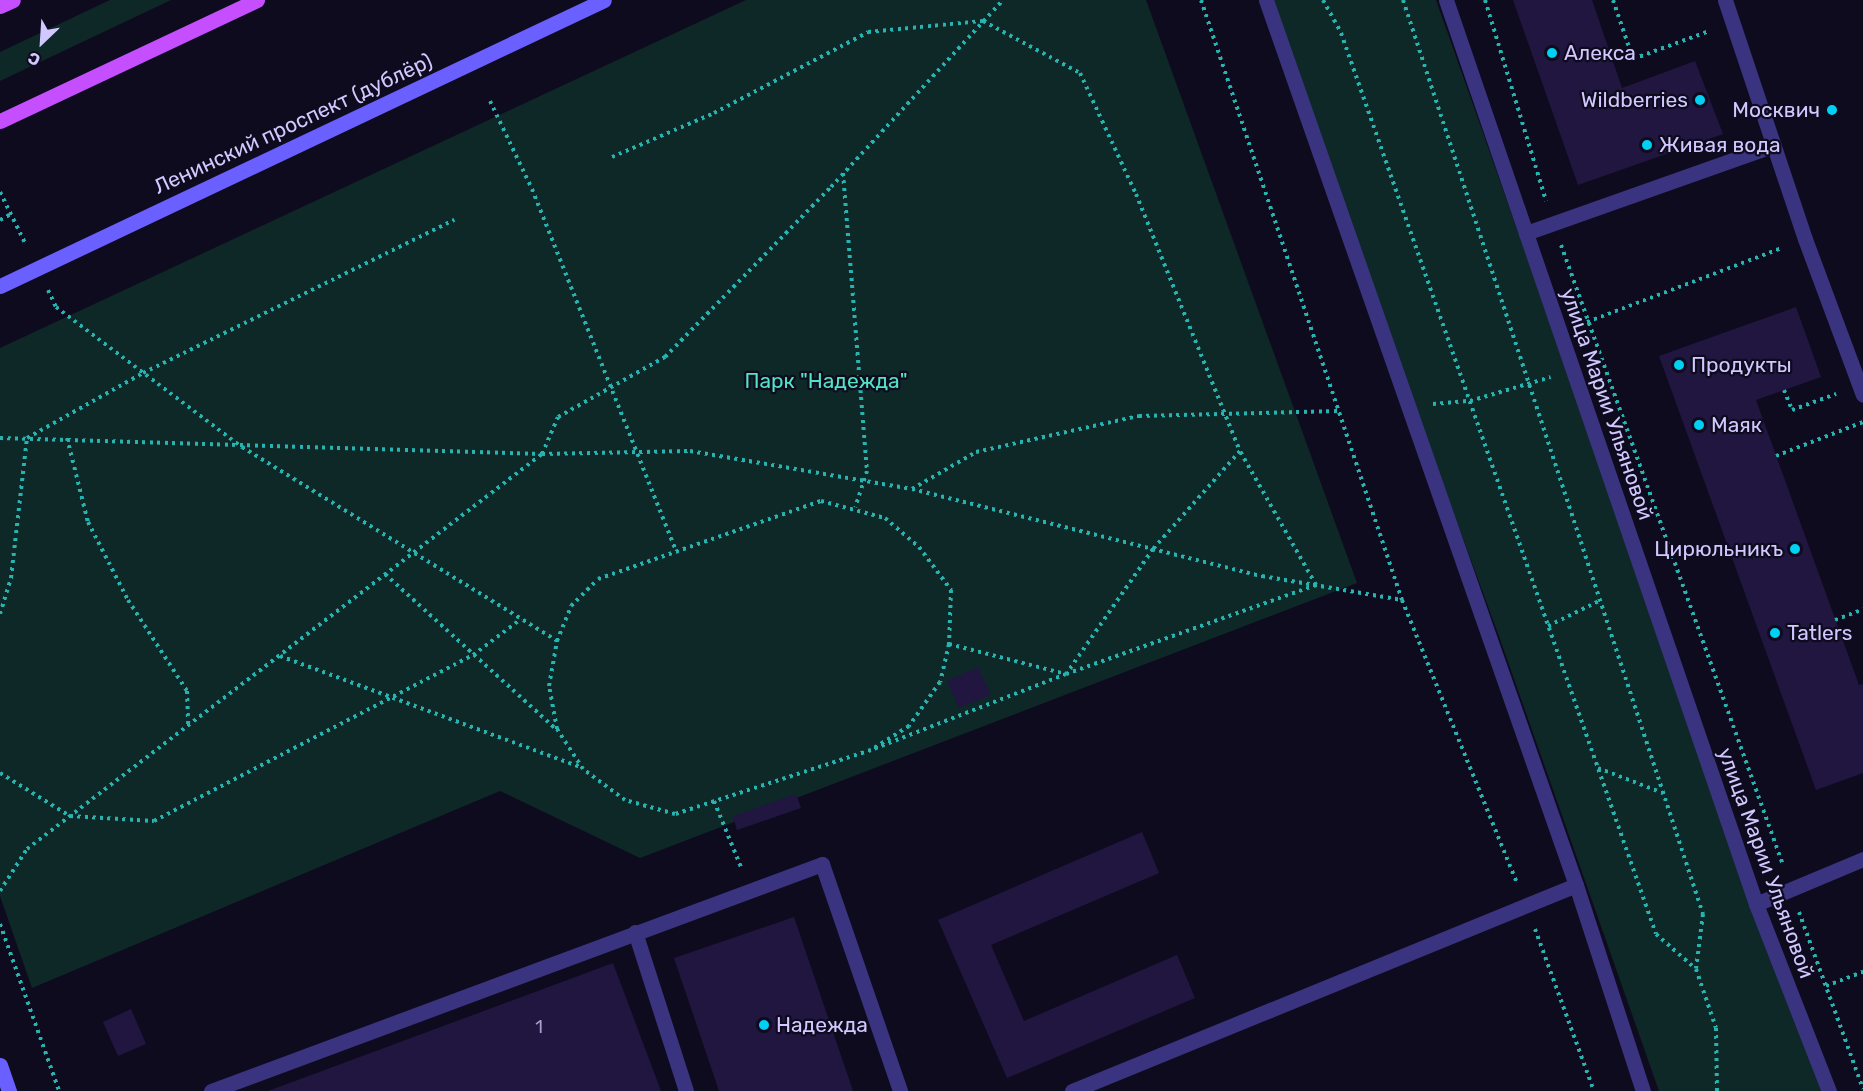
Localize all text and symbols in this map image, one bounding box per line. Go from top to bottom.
north arrow [12,12,72,72]
place label: Алекса [1564,40,1636,66]
marker: Алекса [1545,46,1559,60]
text: С [25,48,43,70]
street label: Ленинский проспект (дублёр) [150,48,436,200]
place label: Wildberries [1581,87,1688,113]
marker: Wildberries [1693,93,1707,107]
place label: Москвич [1732,97,1820,123]
marker: Москвич [1825,103,1839,117]
place label: Живая вода [1659,132,1781,158]
marker: Живая вода [1640,138,1654,152]
street label: улица Марии Ульяновой [1555,285,1659,523]
place label: Продукты [1691,352,1792,378]
marker: Продукты [1672,358,1686,372]
park label: Парк "Надежда" [744,368,908,394]
place label: Маяк [1711,412,1762,438]
marker: Маяк [1692,418,1706,432]
place label: Цирюльникъ [1654,536,1783,562]
marker: Цирюльникъ [1788,542,1802,556]
place label: Tatlers [1787,620,1852,646]
marker: Tatlers [1768,626,1782,640]
street label: улица Марии Ульяновой [1713,744,1819,982]
place label: Надежда [776,1012,868,1038]
house number: 1 [535,1016,543,1038]
marker: Надежда [757,1018,771,1032]

